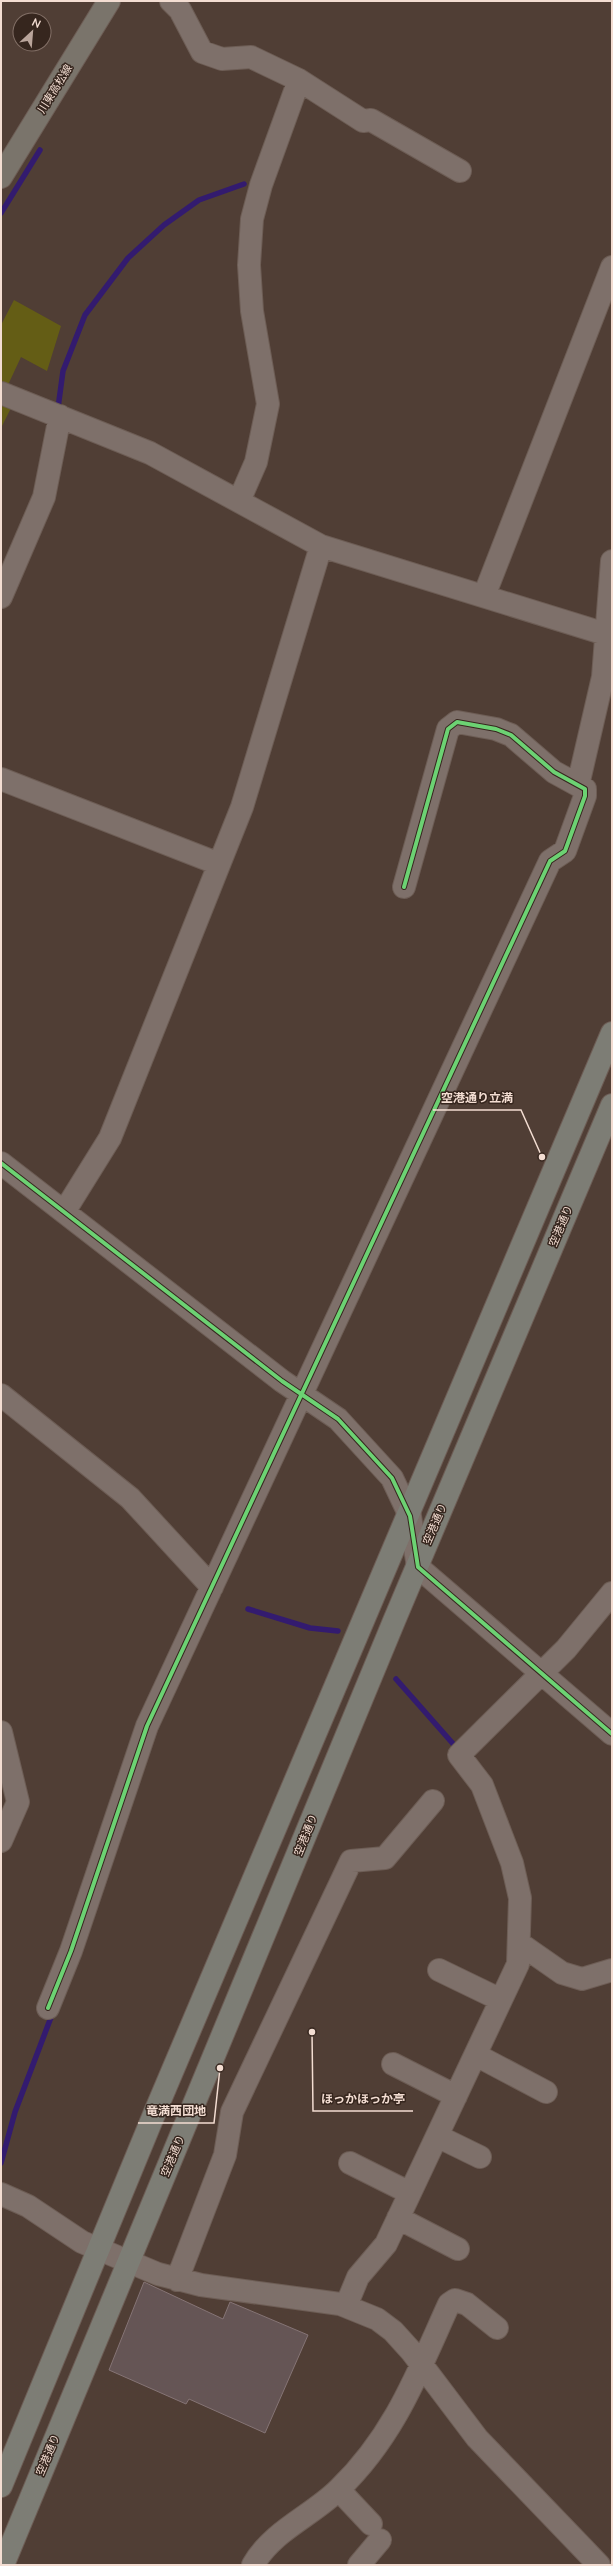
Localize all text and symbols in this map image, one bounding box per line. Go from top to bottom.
north arrow [12,12,52,52]
text: N [29,15,43,32]
street label: 川東高松線 [34,62,76,116]
callout: 空港通り立満 [433,1086,521,1110]
text: 空港通り立満 [441,1090,513,1106]
street label: 空港通り [546,1203,576,1249]
street label: 空港通り [420,1501,450,1547]
street label: 空港通り [291,1812,321,1858]
callout: ほっかほっか亭 [313,2087,413,2111]
text: ほっかほっか亭 [321,2091,405,2107]
callout: 竜満西団地 [138,2099,214,2123]
text: 竜満西団地 [146,2103,206,2119]
street label: 空港通り [158,2133,188,2179]
street label: 空港通り [33,2432,63,2478]

